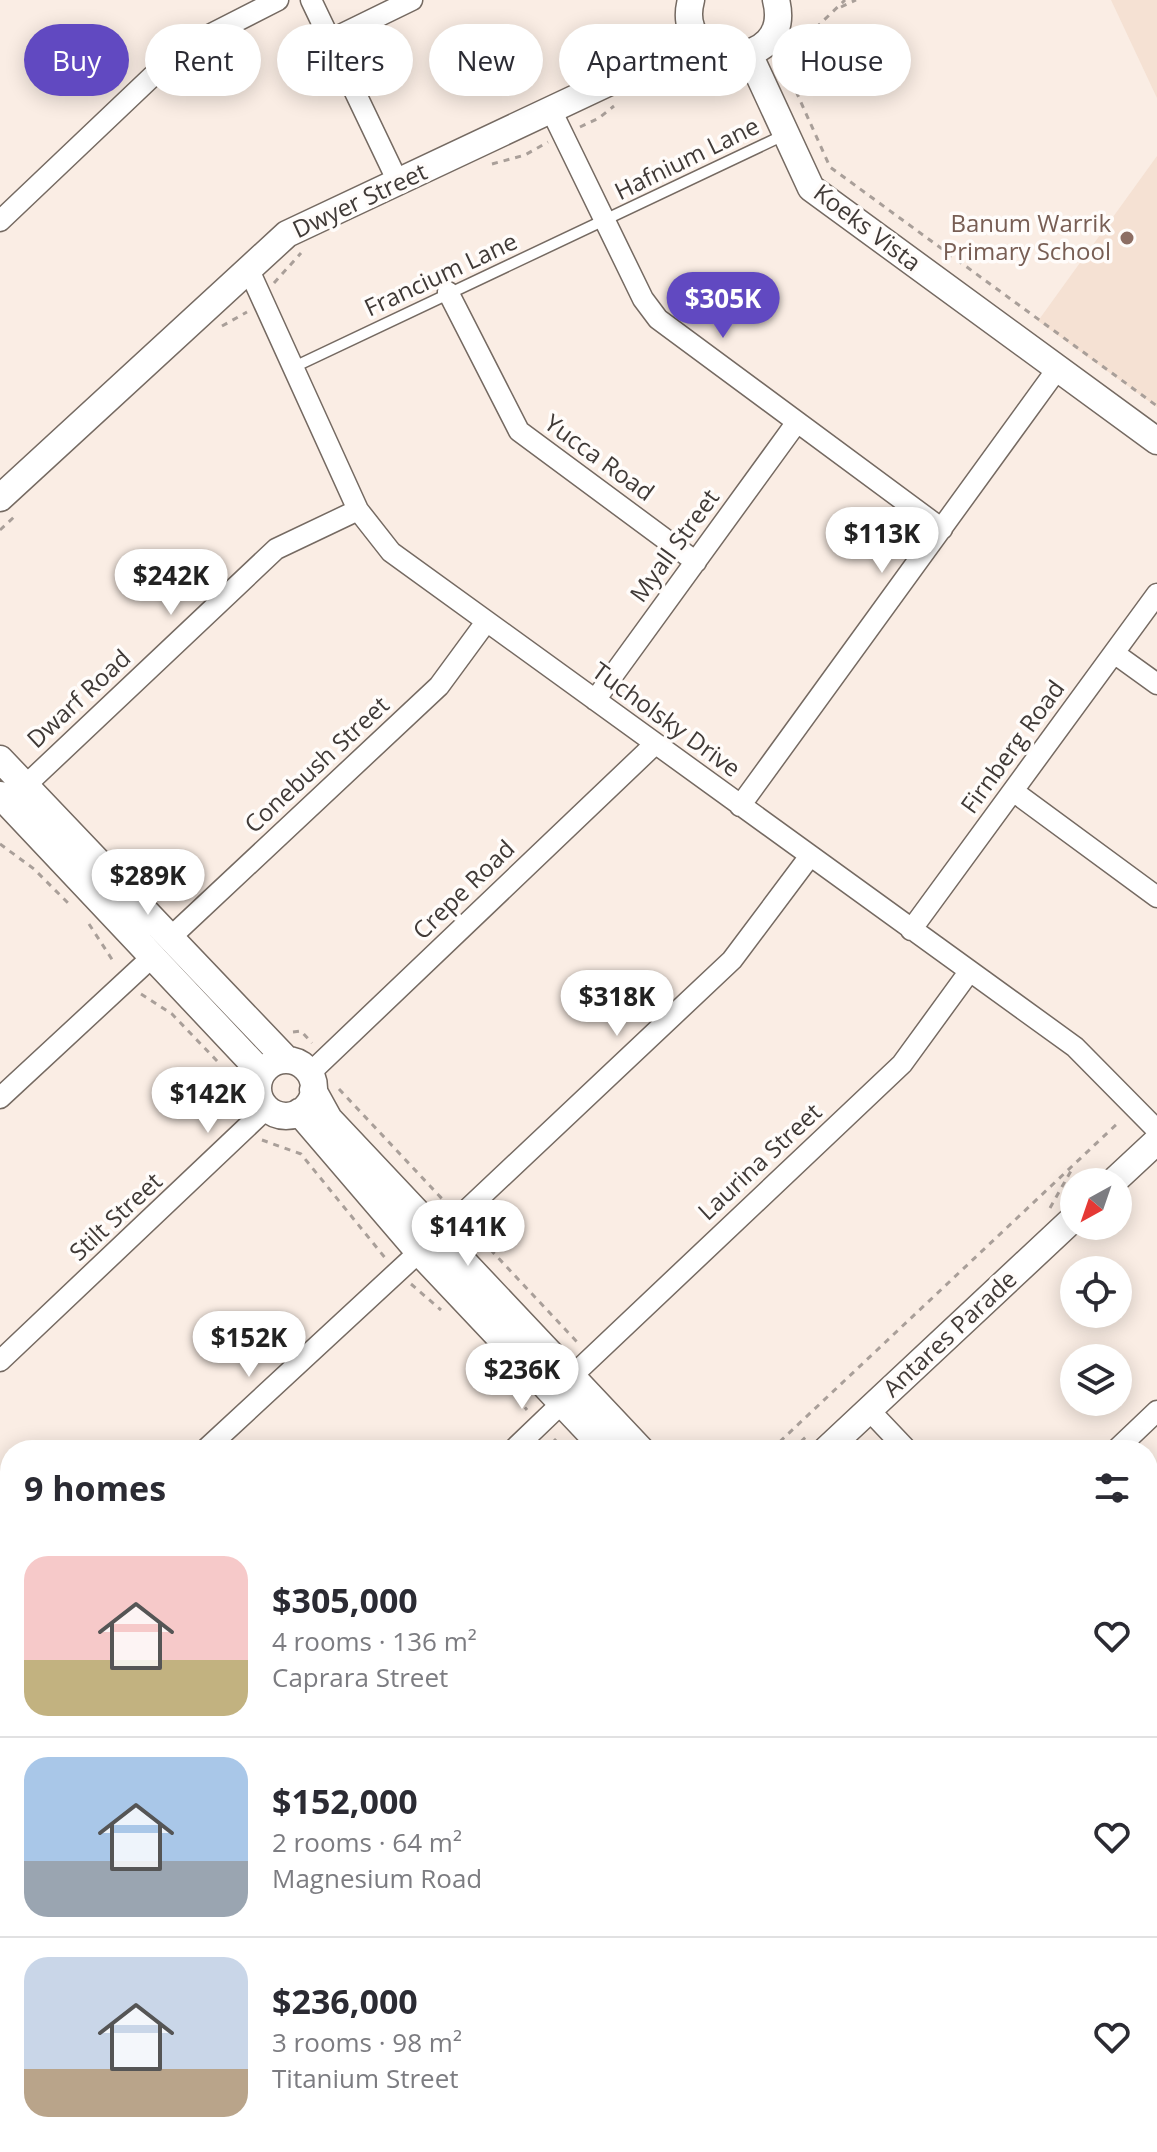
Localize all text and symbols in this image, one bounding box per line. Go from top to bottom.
chip: Buy [24,24,129,96]
chip: Rent [145,24,261,96]
chip: Filters [277,24,413,96]
chip: New [429,24,543,96]
chip: Apartment [559,24,756,96]
chip: House [772,24,911,96]
street label: Hafnium Lane [608,108,764,207]
street label: Dwyer Street [287,154,432,245]
street label: Koeks Vista [807,176,928,278]
place label: Banum Warrik Primary School [943,206,1111,267]
street label: Francium Lane [359,224,522,323]
marker: Banum Warrik Primary School [1118,229,1136,247]
pin: $305K [667,272,779,340]
text: $305K [685,280,761,316]
street label: Yucca Road [538,406,661,508]
street label: Myall Street [622,482,726,608]
pin: $113K [826,507,938,575]
text: $113K [844,515,920,551]
pin: $242K [115,549,227,617]
text: $242K [133,557,209,593]
street label: Dwarf Road [19,641,137,755]
street label: Tucholsky Drive [586,654,748,784]
street label: Firnberg Road [952,673,1071,820]
street label: Conebush Street [236,688,395,840]
street label: Crepe Road [405,832,521,946]
pin: $289K [92,849,204,917]
text: $289K [110,857,186,893]
pin: $318K [561,970,673,1038]
text: $318K [579,978,655,1014]
pin: $142K [152,1067,264,1135]
text: $142K [170,1075,246,1111]
street label: Laurina Street [690,1095,828,1227]
street label: Stilt Street [61,1164,169,1267]
north arrow [1060,1168,1132,1240]
map controls [1060,1168,1132,1416]
pin: $141K [412,1200,524,1268]
text: $141K [430,1208,506,1244]
button: locate [1060,1256,1132,1328]
street label: Antares Parade [875,1262,1023,1404]
pin: $152K [193,1311,305,1379]
text: $152K [211,1319,287,1355]
pin: $236K [466,1343,578,1411]
button: layers [1060,1344,1132,1416]
text: $236K [484,1351,560,1387]
text: 9 homes [24,1465,166,1511]
icon: filters [1090,1466,1134,1510]
text: $305,000 [272,1577,418,1623]
icon: home [88,1588,184,1684]
icon: heart [1090,1614,1134,1658]
text: 4 rooms · 136 m² [272,1623,477,1659]
text: Caprara Street [272,1659,448,1695]
text: $152,000 [272,1778,418,1824]
icon: home [88,1789,184,1885]
icon: heart [1090,1815,1134,1859]
text: 2 rooms · 64 m² [272,1824,462,1860]
text: Magnesium Road [272,1860,482,1896]
text: $236,000 [272,1978,418,2024]
icon: home [88,1989,184,2085]
icon: heart [1090,2015,1134,2059]
text: 3 rooms · 98 m² [272,2024,462,2060]
text: Titanium Street [272,2060,459,2096]

